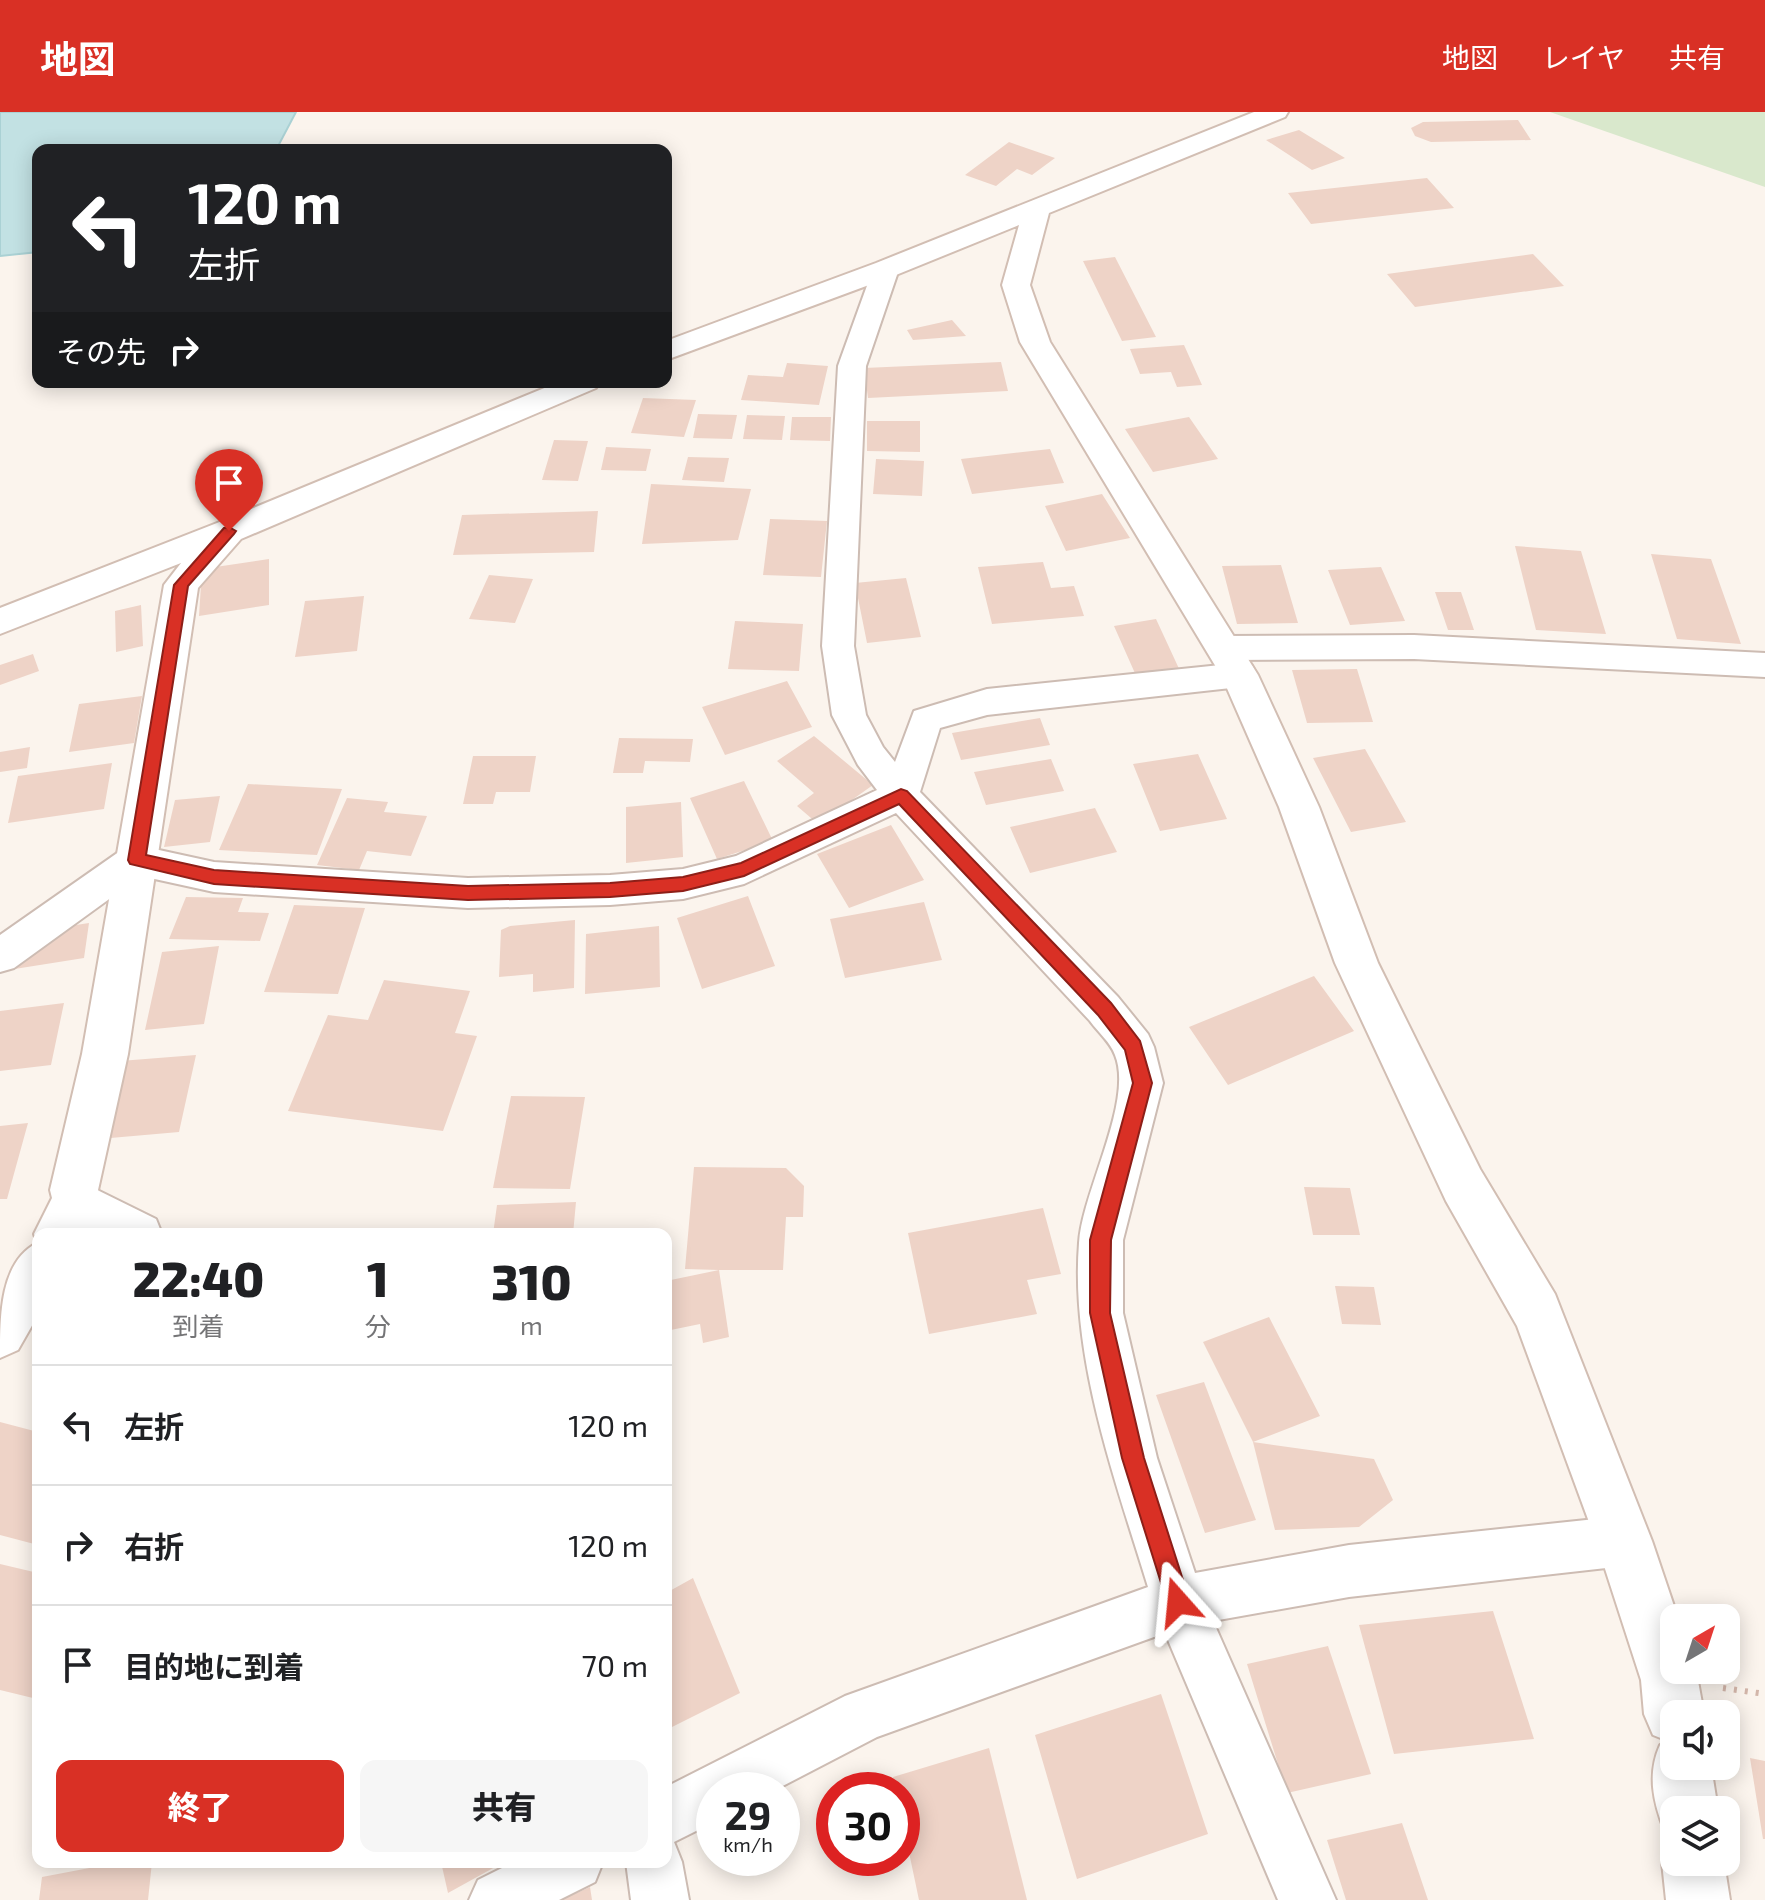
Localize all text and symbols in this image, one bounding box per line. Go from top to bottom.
text: 地図 [40,35,116,81]
text: 地図 [1442,40,1498,74]
text: レイヤ [1542,40,1625,74]
text: 共有 [1669,40,1725,74]
text: 120 m [188,168,342,235]
icon: left [56,176,160,280]
text: 左折 [188,242,260,285]
icon: right [162,328,206,372]
text: その先 [56,333,146,369]
pin [195,449,263,531]
icon: arrive [207,461,251,505]
text: 22:40 [133,1249,264,1307]
text: 1 [367,1249,389,1307]
text: 310 [491,1252,571,1310]
text: m [520,1309,543,1340]
text: 到着 [172,1310,224,1341]
text: 分 [365,1310,391,1341]
icon: left [56,1403,100,1447]
text: 120 m [568,1407,648,1443]
text: 左折 [124,1408,184,1444]
icon: right [56,1523,100,1567]
text: 120 m [568,1527,648,1563]
text: 右折 [124,1528,184,1564]
position arrow [1136,1560,1220,1644]
north arrow [1660,1604,1740,1684]
map controls [1660,1604,1740,1876]
icon: arrive [56,1643,100,1687]
text: 70 m [582,1647,648,1683]
text: 目的地に到着 [124,1648,304,1684]
button: sound [1660,1700,1740,1780]
button: 終了 [56,1760,344,1852]
button: 共有 [360,1760,648,1852]
speed limit sign: 30 [816,1772,920,1876]
text: 29 [725,1790,771,1838]
button: layers [1660,1796,1740,1876]
text: km/h [723,1832,773,1856]

